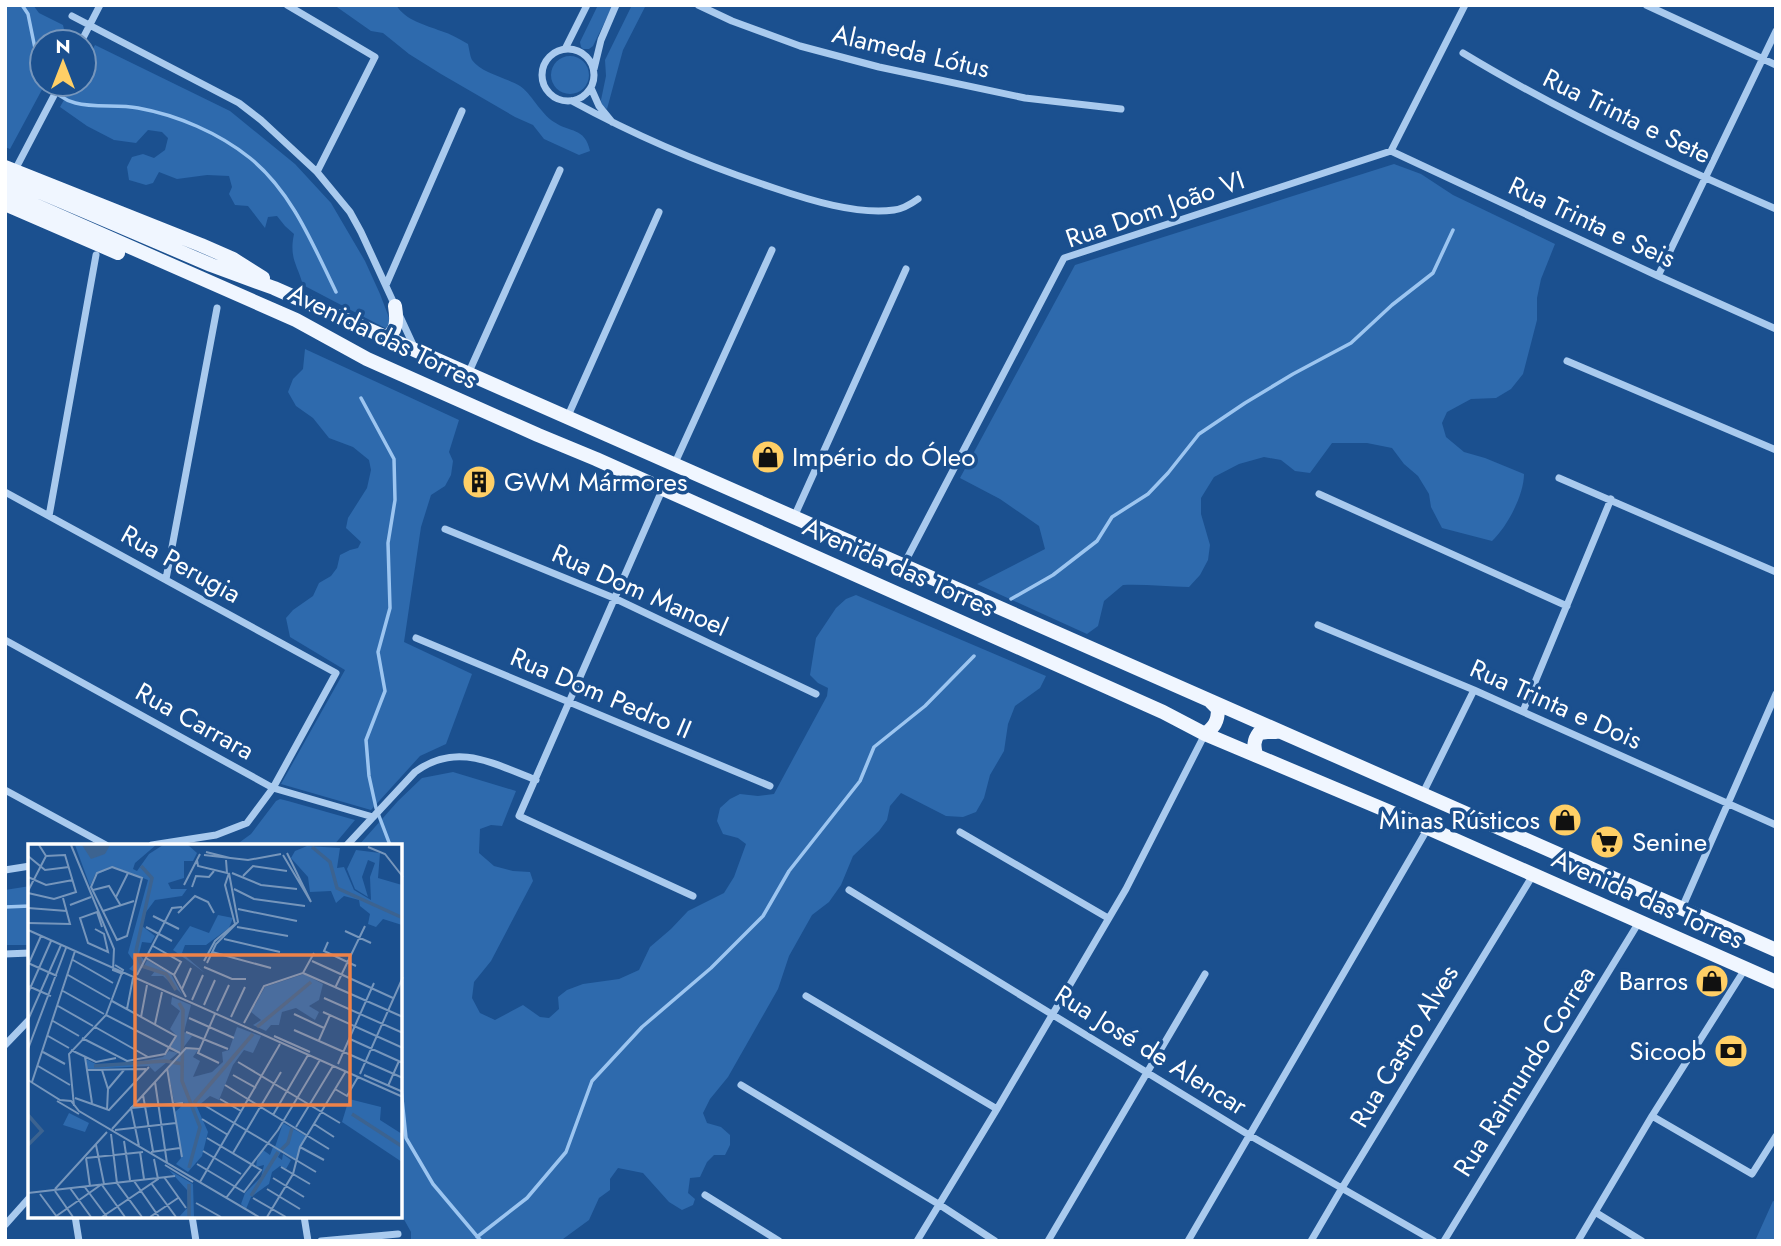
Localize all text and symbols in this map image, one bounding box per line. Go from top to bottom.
street label: Alameda Lótus [828,14,994,88]
north arrow [28,28,98,98]
text: N [55,33,71,60]
street label: Rua Trinta e Sete [1536,59,1718,173]
street label: Rua Dom João VI [1060,161,1250,257]
street label: Rua Trinta e Seis [1502,167,1682,277]
street label: Avenida das Torres [282,274,484,398]
shop icon: Império do Óleo [749,438,787,476]
place label: Império do Óleo [792,438,975,476]
building icon: GWM Mármores [460,463,498,501]
place label: GWM Mármores [504,463,687,501]
street label: Avenida das Torres [797,508,1001,626]
street label: Rua Perugia [114,515,248,613]
street label: Rua Dom Manoel [546,534,734,646]
street label: Rua Dom Pedro II [505,638,697,748]
street label: Rua Trinta e Dois [1464,649,1648,759]
street label: Rua Carrara [129,673,261,769]
place label: Minas Rústicos [1379,801,1540,839]
shop icon: Minas Rústicos [1546,801,1584,839]
supermarket icon: Senine [1588,823,1626,861]
place label: Senine [1632,823,1707,861]
street label: Avenida das Torres [1546,840,1750,958]
inset map [28,844,402,1218]
street label: Rua Castro Alves [1340,957,1468,1135]
street label: Rua Raimundo Correa [1444,958,1604,1184]
place label: Barros [1619,962,1688,1000]
shop icon: Barros [1693,962,1731,1000]
street label: Rua José de Alencar [1047,975,1255,1125]
place label: Sicoob [1629,1032,1706,1070]
bank icon: Sicoob [1712,1032,1750,1070]

